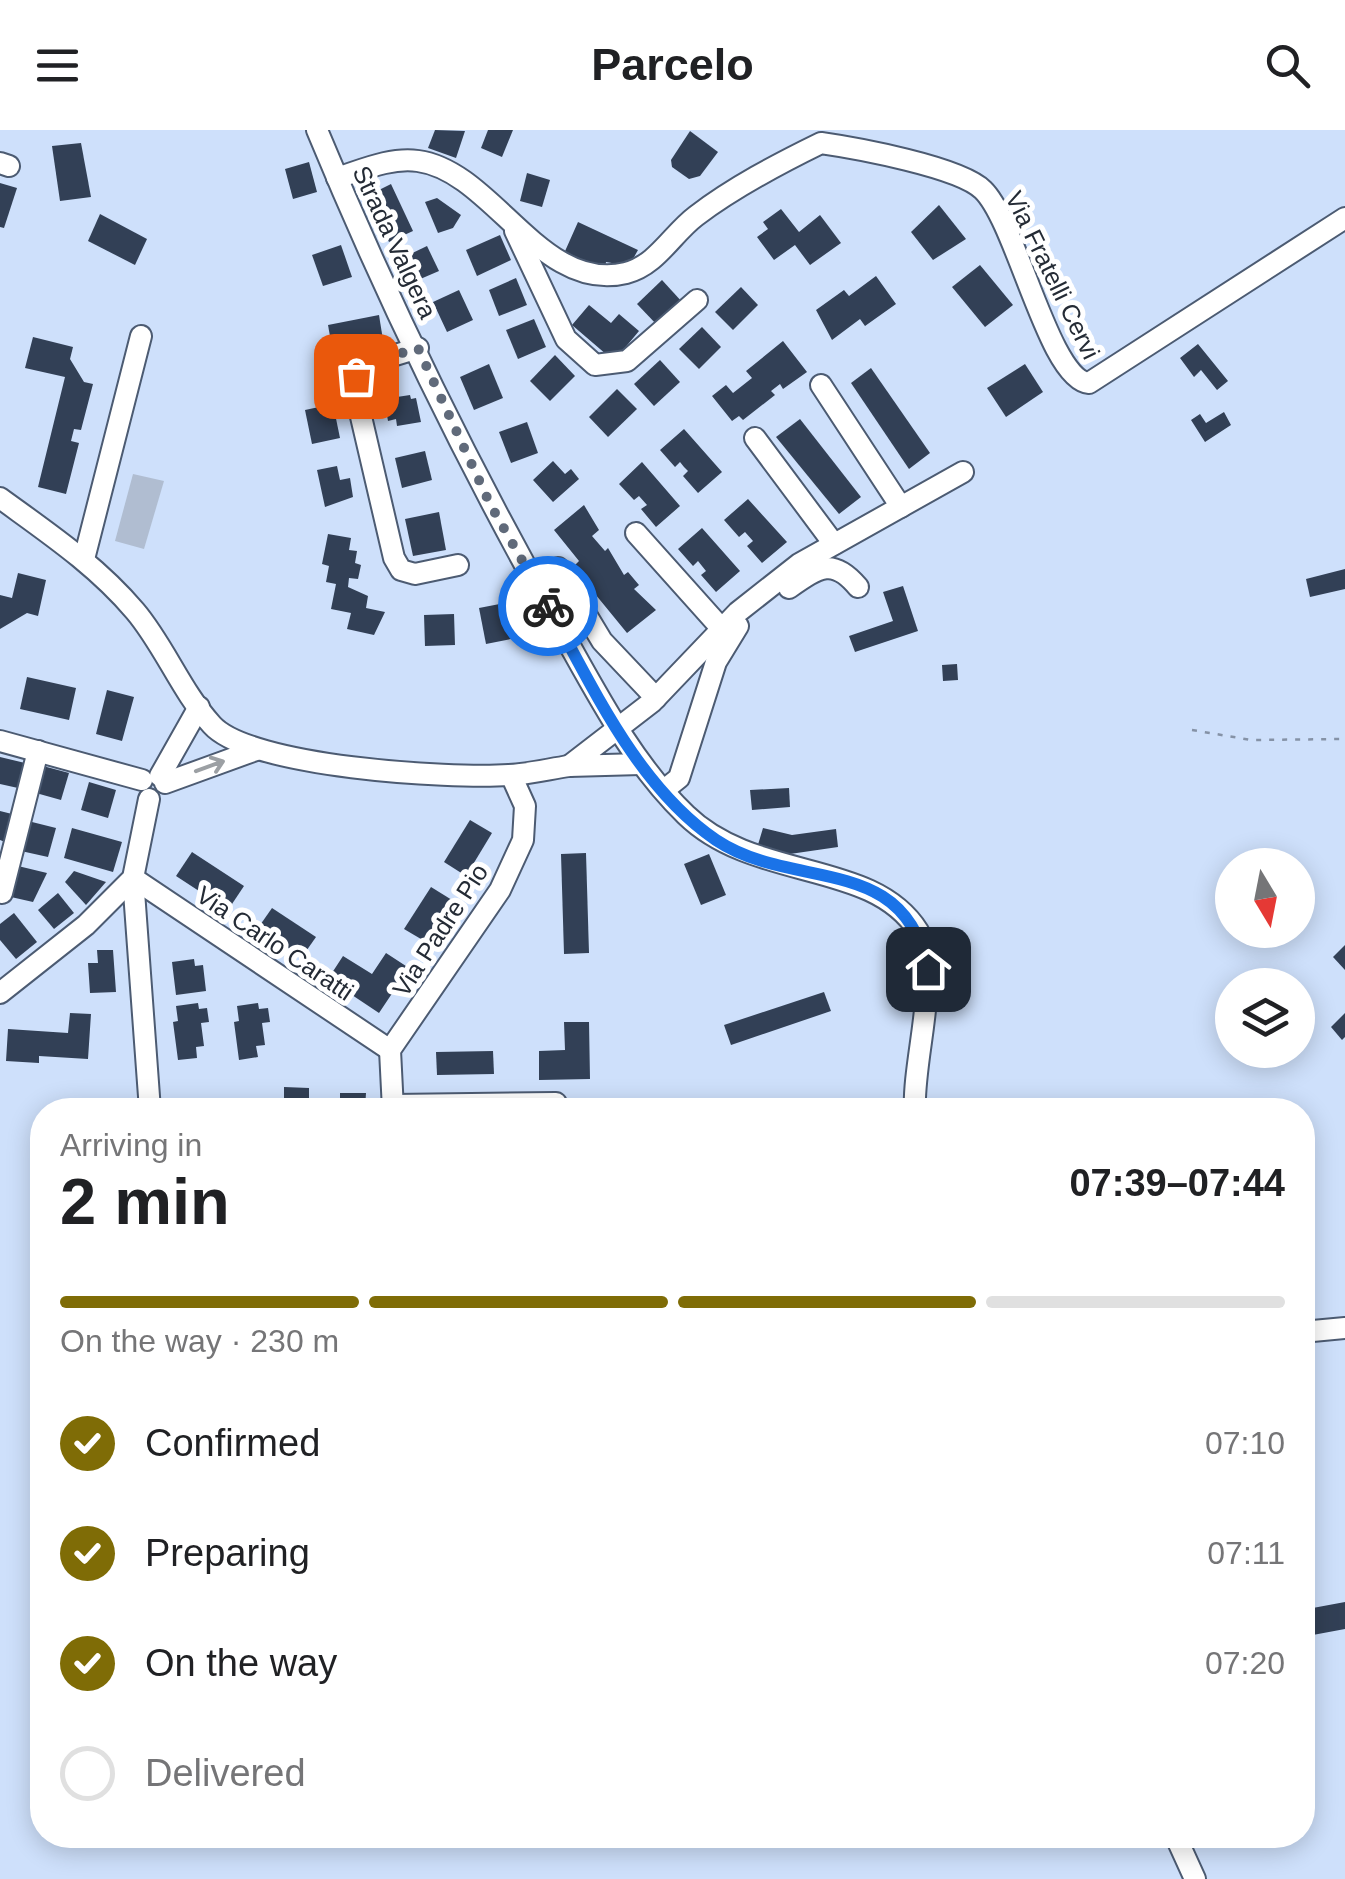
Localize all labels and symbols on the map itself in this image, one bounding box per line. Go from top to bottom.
street label: Strada Valgera [347,161,443,323]
street label: Via Fratelli Cervi [1000,187,1106,363]
pin [314,334,399,419]
courier [498,556,598,656]
one-way arrow [194,756,225,774]
north arrow [1215,848,1315,948]
street label: Via Padre Pio [387,858,493,1002]
street label: Via Carlo Caratti [191,880,359,1006]
pin [886,927,971,1012]

